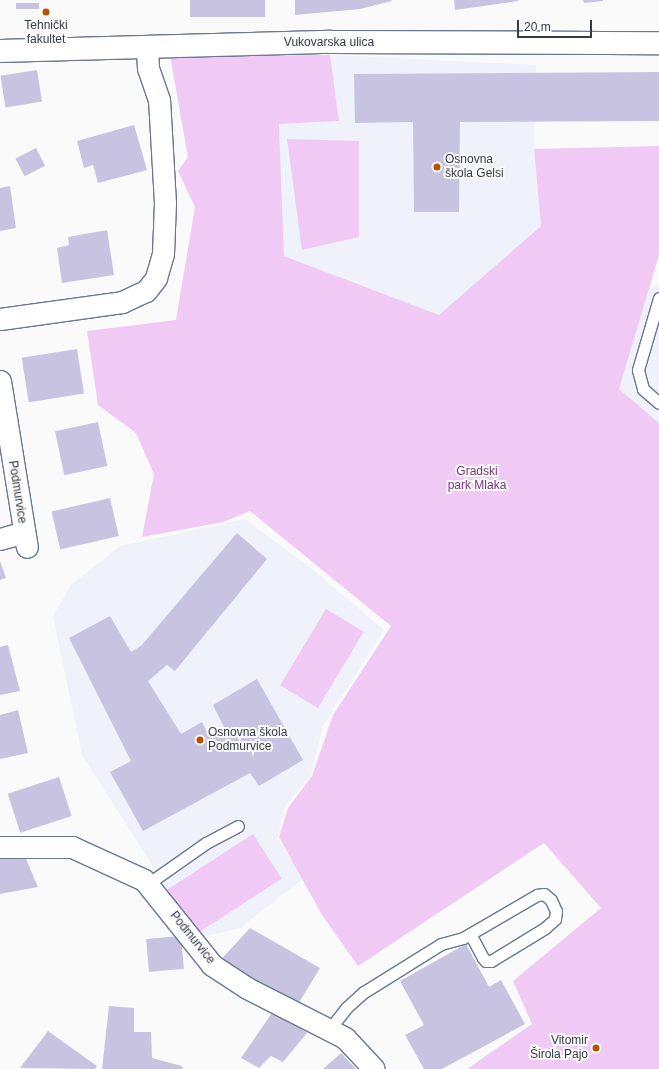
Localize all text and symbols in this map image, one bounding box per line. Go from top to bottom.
marker: Tehnički fakultet [41,7,51,17]
scale bar [519,12,594,38]
place label: Tehnički fakultet [24,19,68,47]
text: 20 m [524,20,551,34]
street label: Vukovarska ulica [284,36,374,50]
place label: Osnovna škola Gelsi [445,153,504,181]
marker: Osnovna škola Gelsi [432,162,442,172]
street label: Podmurvice [5,460,29,524]
park label: Gradski park Mlaka [448,465,506,493]
place label: Osnovna škola Podmurvice [208,726,287,754]
marker: Osnovna škola Podmurvice [195,735,205,745]
street label: Podmurvice [166,909,218,967]
place label: Vitomir Širola Pajo [530,1034,588,1062]
marker: Vitomir Širola Pajo [591,1043,601,1053]

